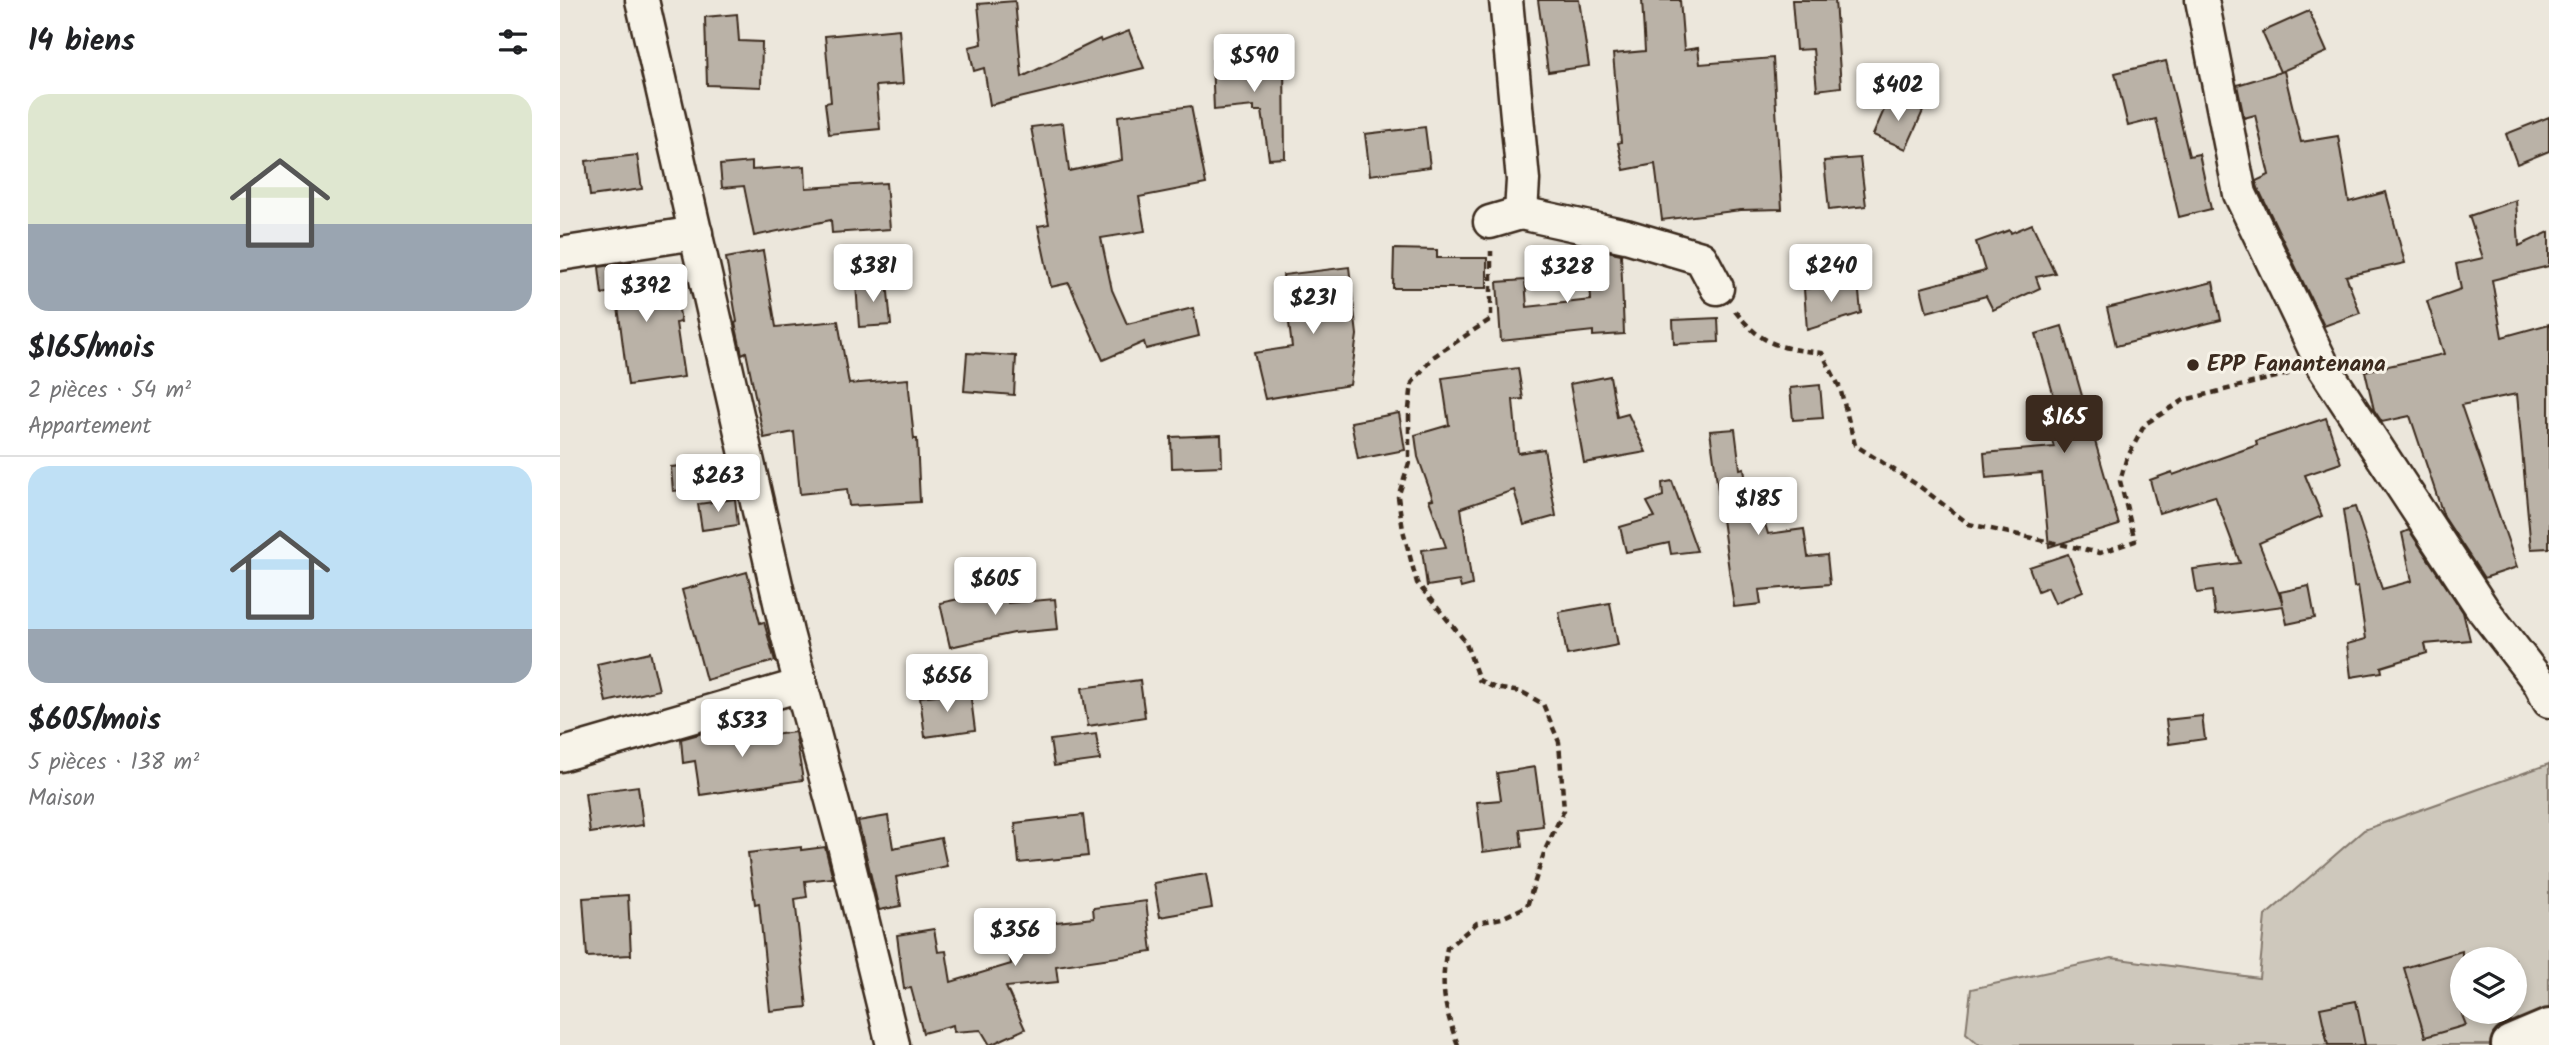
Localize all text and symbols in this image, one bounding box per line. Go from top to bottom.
text: 14 biens [28,18,135,66]
icon: filters [494,23,532,61]
pin: $590 [1213,34,1295,94]
text: $590 [1230,39,1278,75]
pin: $402 [1857,64,1939,123]
text: $402 [1872,68,1924,104]
icon: home [217,140,343,266]
pin: $381 [832,244,914,304]
pin: $240 [1790,244,1872,304]
pin: $328 [1526,246,1608,305]
text: $381 [850,249,896,285]
text: $240 [1805,249,1857,285]
text: $328 [1540,250,1594,286]
pin: $392 [605,264,687,324]
text: $392 [620,269,672,305]
pin: $231 [1272,276,1354,336]
text: $231 [1290,281,1336,317]
text: $165/mois [28,325,155,373]
place label: EPP Fanantenana [2207,347,2386,383]
marker: EPP Fanantenana [2185,357,2201,373]
text: 2 pièces · 54 m² [28,373,191,409]
pin: $165 [2023,396,2105,455]
text: $165 [2042,400,2086,436]
text: Appartement [28,409,151,445]
pin: $263 [677,454,759,514]
text: $263 [692,459,744,495]
pin: $185 [1717,477,1799,537]
text: $185 [1735,482,1781,518]
icon: home [217,512,343,638]
pin: $605 [954,558,1036,617]
text: $605 [970,562,1020,598]
pin: $656 [906,654,988,714]
text: $656 [922,659,972,695]
text: $605/mois [28,697,161,745]
pin: $533 [701,700,783,759]
text: $533 [717,704,767,740]
text: 5 pièces · 138 m² [28,745,199,781]
text: Maison [28,781,95,817]
pin: $356 [974,908,1056,968]
text: $356 [990,913,1040,949]
map controls [2450,947,2527,1024]
button: layers [2450,947,2527,1024]

